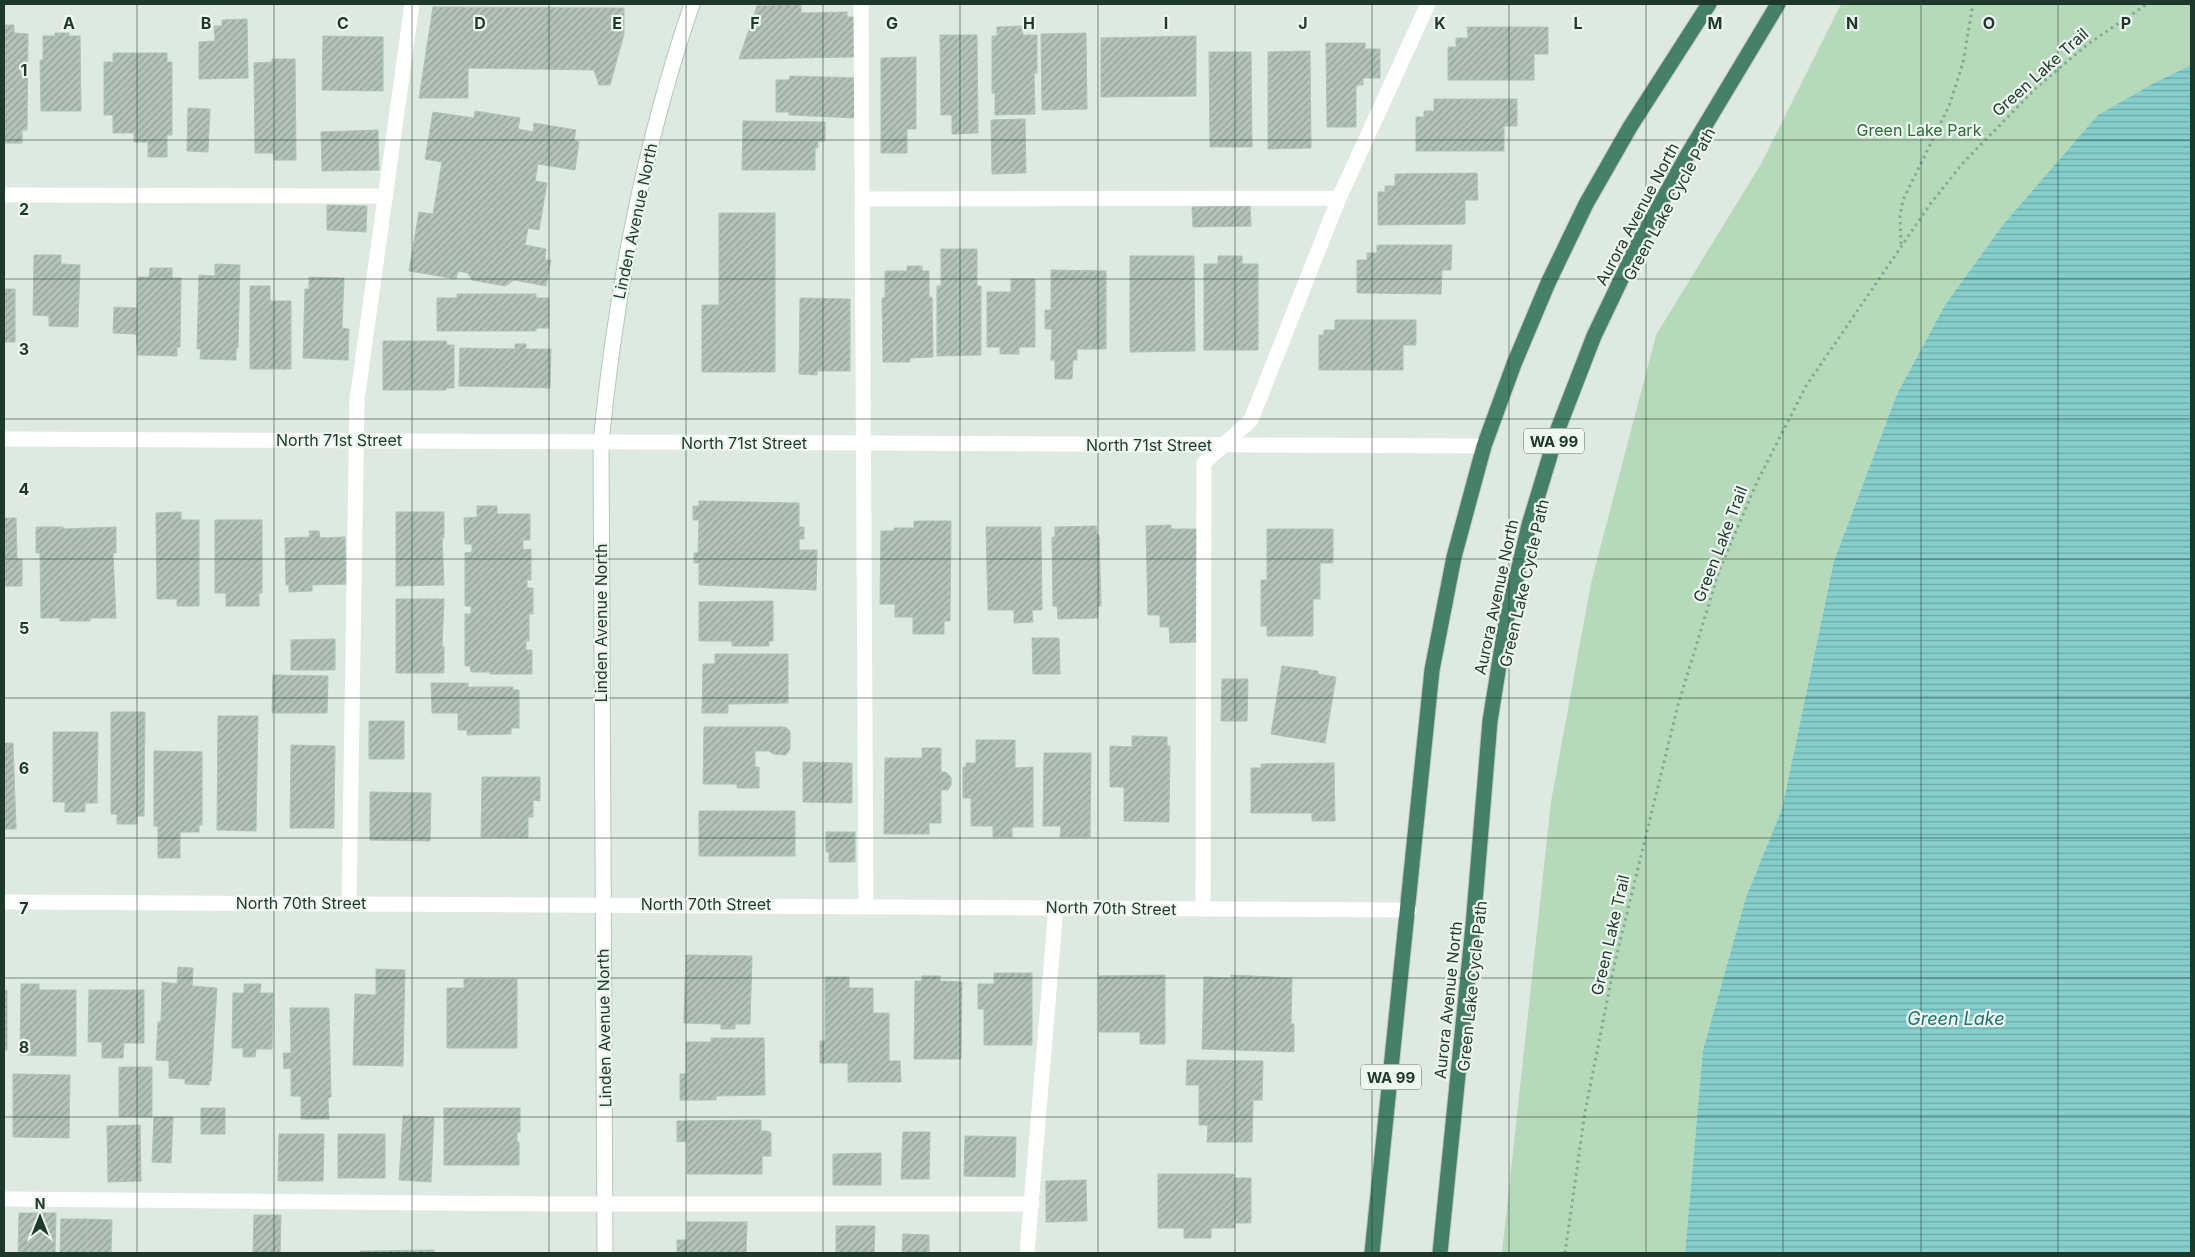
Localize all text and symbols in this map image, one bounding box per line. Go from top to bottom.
text: A [63,13,75,33]
text: B [201,13,211,33]
text: C [337,13,349,33]
text: D [474,13,486,33]
text: E [612,13,622,33]
text: F [750,13,760,33]
text: G [886,13,898,33]
text: H [1023,13,1035,33]
text: I [1164,13,1168,33]
text: J [1298,13,1308,33]
text: K [1434,13,1446,33]
text: L [1573,13,1583,33]
text: M [1708,13,1722,33]
text: N [1846,13,1858,33]
text: O [1983,13,1995,33]
text: P [2121,13,2131,33]
street label: Green Lake Trail [1988,23,2092,121]
text: 1 [21,60,27,80]
park label: Green Lake Park [1857,120,1982,140]
street label: Green Lake Cycle Path [1619,124,1719,284]
street label: Aurora Avenue North [1591,139,1683,289]
street label: Linden Avenue North [609,141,661,301]
text: 2 [19,199,29,219]
text: 3 [19,339,29,359]
road number: WA 99 [1524,428,1584,454]
street label: North 71st Street [276,430,402,450]
street label: North 71st Street [681,433,807,453]
street label: North 71st Street [1086,435,1212,455]
text: 4 [19,479,30,499]
street label: Green Lake Trail [1689,483,1751,605]
street label: Green Lake Cycle Path [1495,497,1553,669]
street label: Aurora Avenue North [1470,517,1522,677]
street label: Linden Avenue North [591,544,611,702]
text: 5 [19,618,29,638]
text: 6 [19,758,29,778]
street label: Green Lake Trail [1586,873,1634,997]
street label: North 70th Street [236,893,366,913]
street label: North 70th Street [641,894,771,914]
street label: North 70th Street [1046,897,1176,919]
text: 7 [19,898,29,918]
street label: Green Lake Cycle Path [1453,900,1491,1072]
street label: Aurora Avenue North [1430,920,1466,1080]
street label: Linden Avenue North [593,948,615,1108]
water label: Green Lake [1907,1008,2005,1029]
text: 8 [19,1037,29,1057]
road number: WA 99 [1361,1064,1421,1090]
north arrow [15,1192,65,1242]
text: N [35,1195,45,1212]

